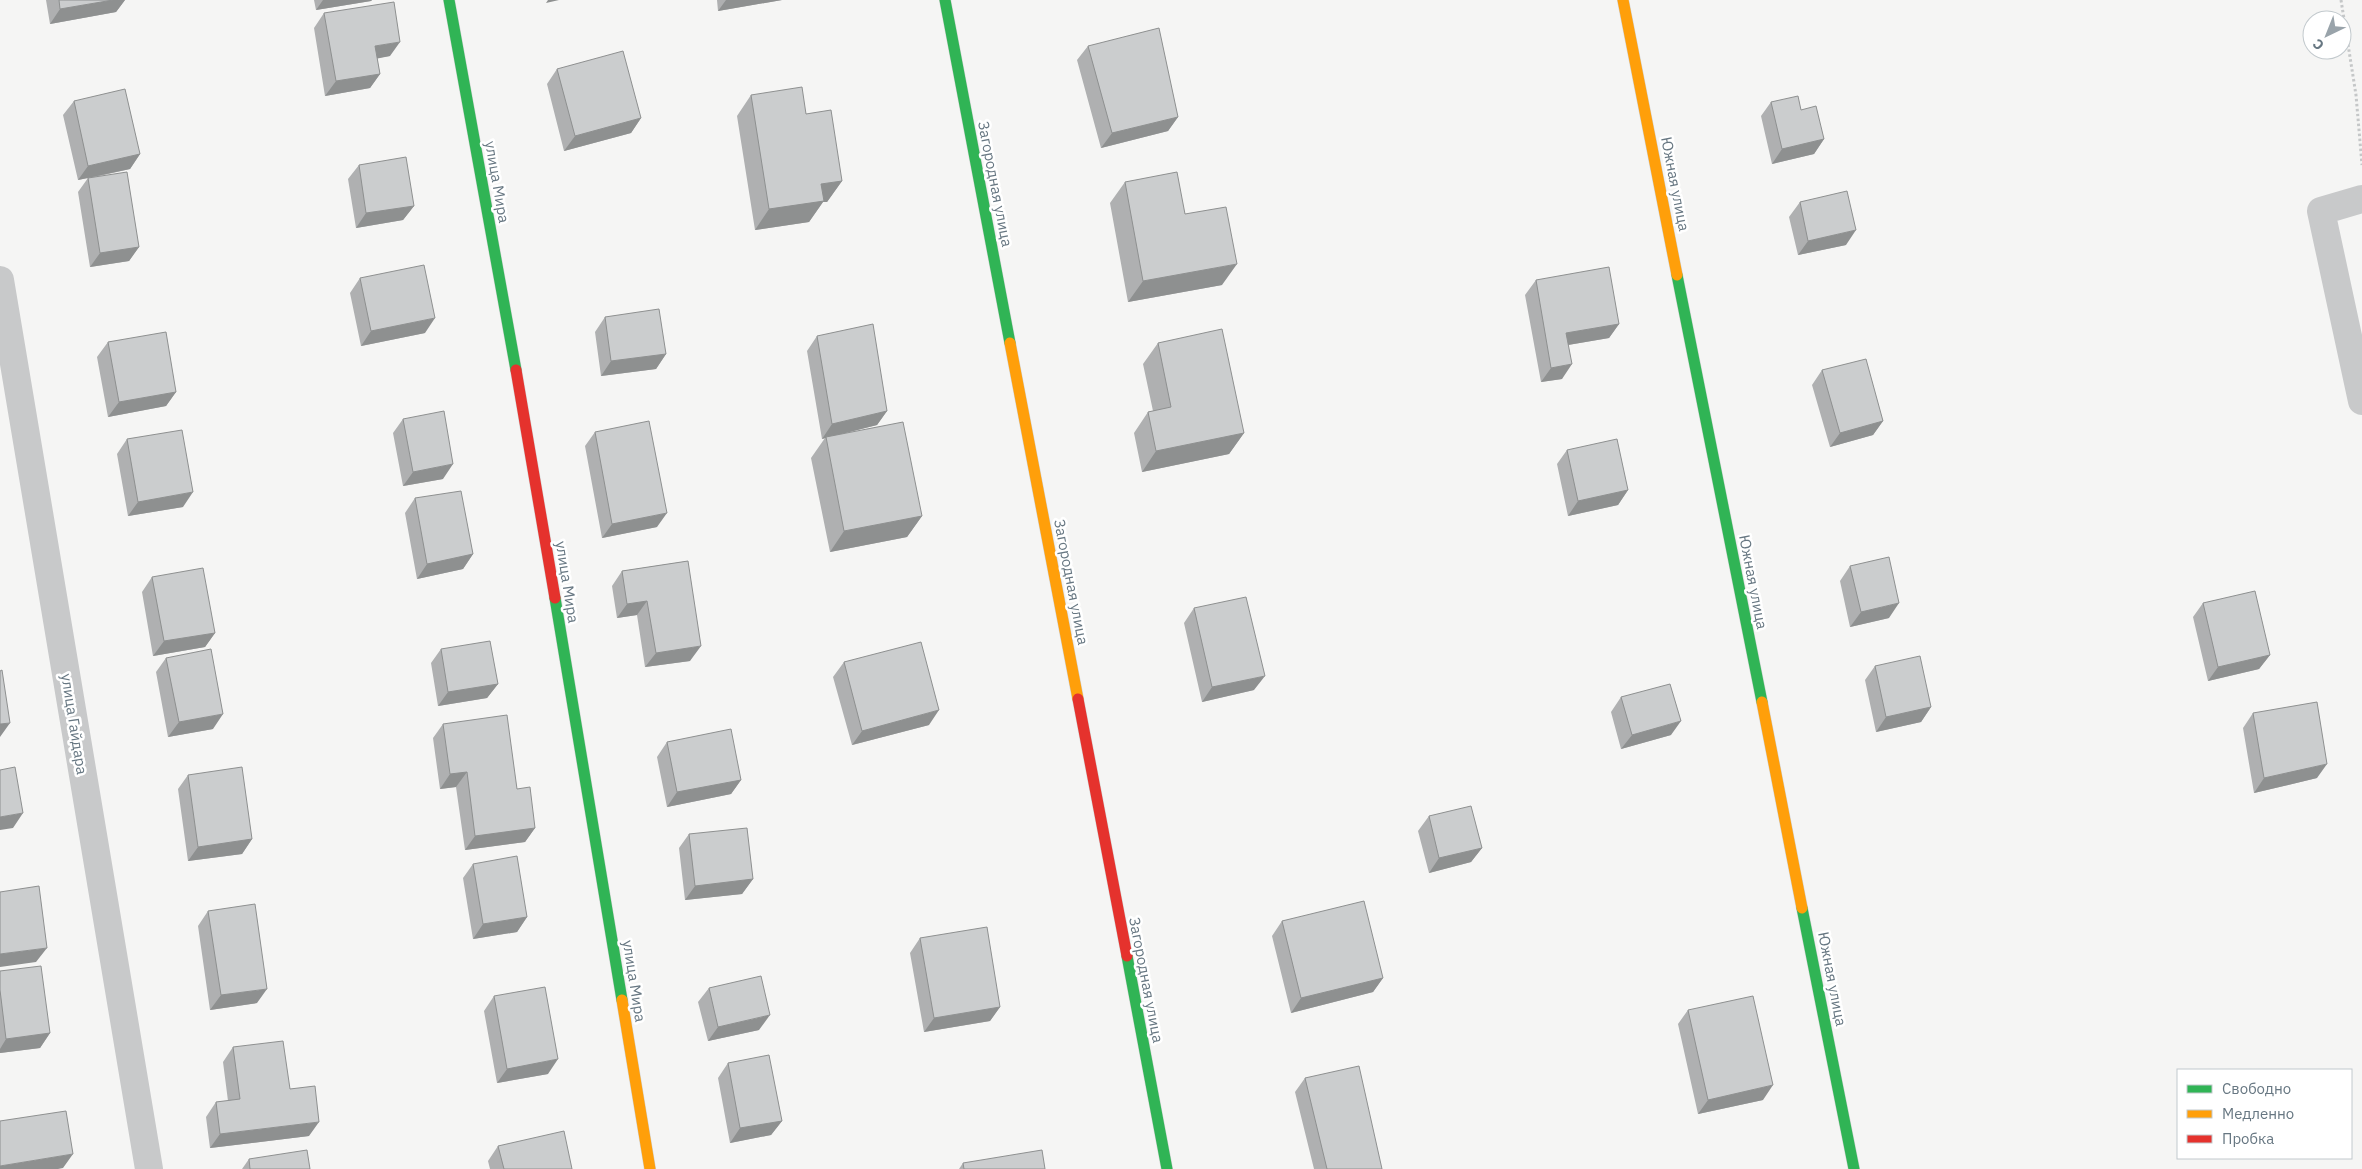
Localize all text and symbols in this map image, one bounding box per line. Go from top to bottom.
north arrow [2302,10,2352,60]
text: С [2309,35,2328,54]
street label: Загородная улица [974,119,1017,248]
street label: Южная улица [1657,135,1694,233]
street label: улица Мира [481,139,514,224]
street label: Загородная улица [1050,517,1093,646]
street label: Южная улица [1735,533,1772,631]
street label: улица Мира [552,540,583,624]
street label: улица Гайдара [57,672,92,776]
street label: Загородная улица [1125,915,1168,1044]
street label: Южная улица [1814,930,1851,1028]
street label: улица Мира [619,939,650,1023]
legend [2177,1069,2352,1159]
text: Свободно [2222,1079,2291,1098]
text: Медленно [2222,1104,2294,1123]
text: Пробка [2222,1129,2274,1148]

